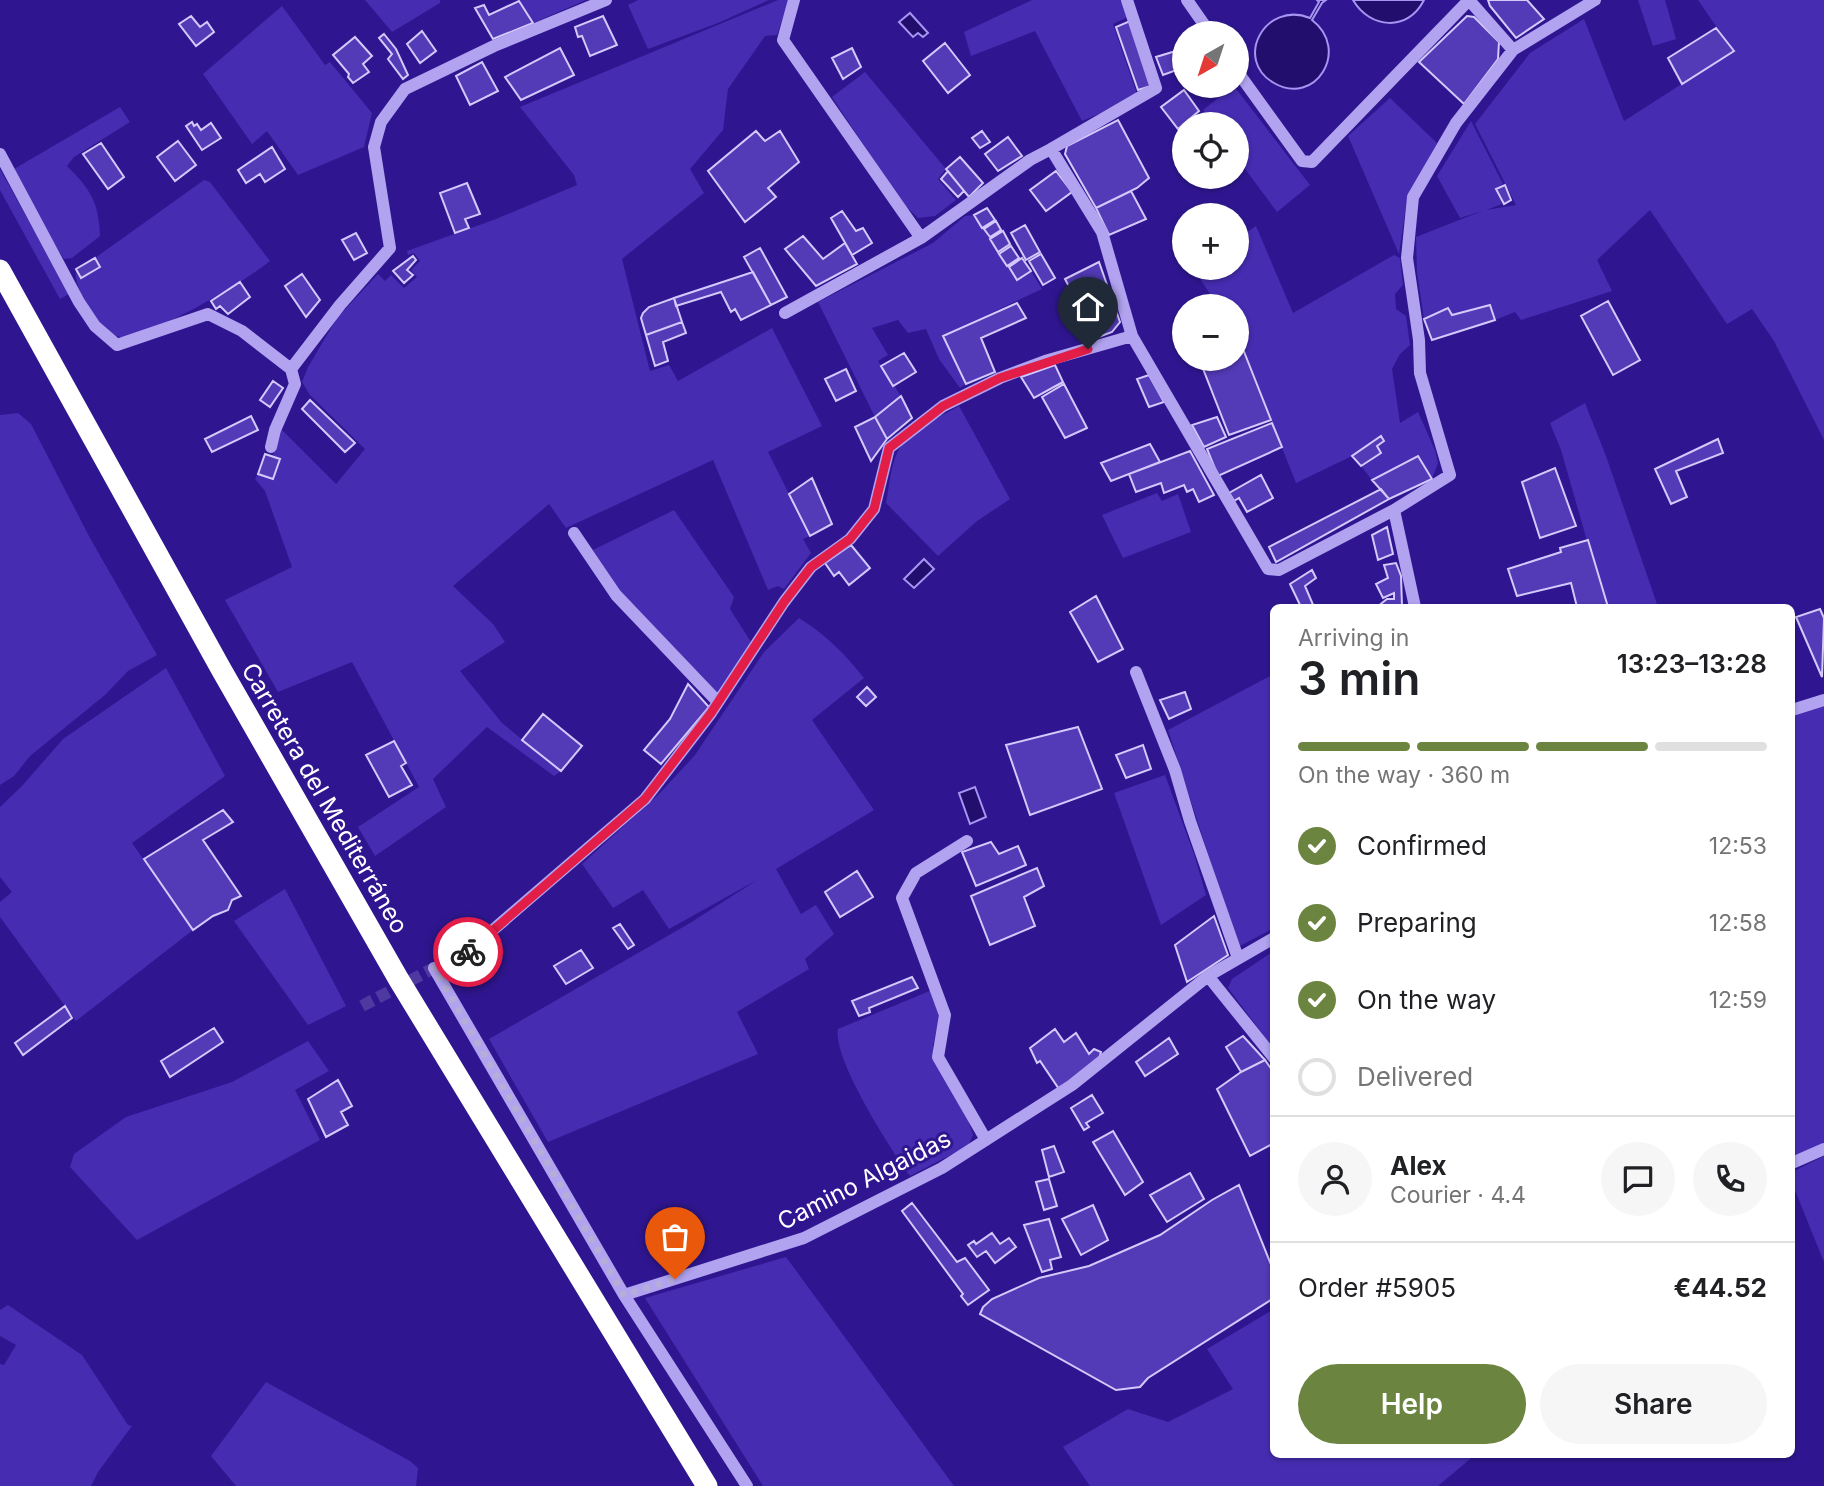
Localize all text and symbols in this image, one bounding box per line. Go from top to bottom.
north arrow [1172,21,1250,98]
map controls [1172,21,1249,371]
button: locate [1172,112,1249,189]
button: + [1172,203,1249,280]
pin [1058,277,1118,349]
icon: home [1069,288,1107,326]
button: − [1172,294,1249,371]
text: Arriving in [1298,624,1409,652]
text: 13:23–13:28 [1617,648,1767,679]
text: 3 min [1298,650,1420,706]
street label: Carretera del Mediterráneo [236,658,414,938]
text: On the way · 360 m [1298,761,1510,789]
icon: check [1298,827,1336,865]
text: Confirmed [1357,830,1487,861]
text: 12:53 [1709,832,1767,860]
icon: check [1298,904,1336,942]
text: Preparing [1357,907,1477,938]
text: 12:58 [1709,909,1767,937]
courier [433,917,503,987]
icon: bike [449,933,487,971]
icon: check [1298,981,1336,1019]
text: On the way [1357,984,1496,1015]
text: 12:59 [1709,986,1767,1014]
text: Delivered [1357,1061,1473,1092]
street label: Camino Algaidas [773,1124,955,1236]
button: person [1298,1142,1372,1216]
button: chat [1601,1142,1675,1216]
button: phone [1693,1142,1767,1216]
text: Alex [1390,1150,1447,1181]
text: Courier · 4.4 [1390,1181,1526,1209]
pin [645,1207,705,1279]
icon: bag [656,1218,694,1256]
text: Order #5905 [1298,1272,1456,1303]
text: €44.52 [1673,1272,1767,1303]
button: Help [1298,1364,1526,1444]
button: Share [1540,1364,1767,1444]

